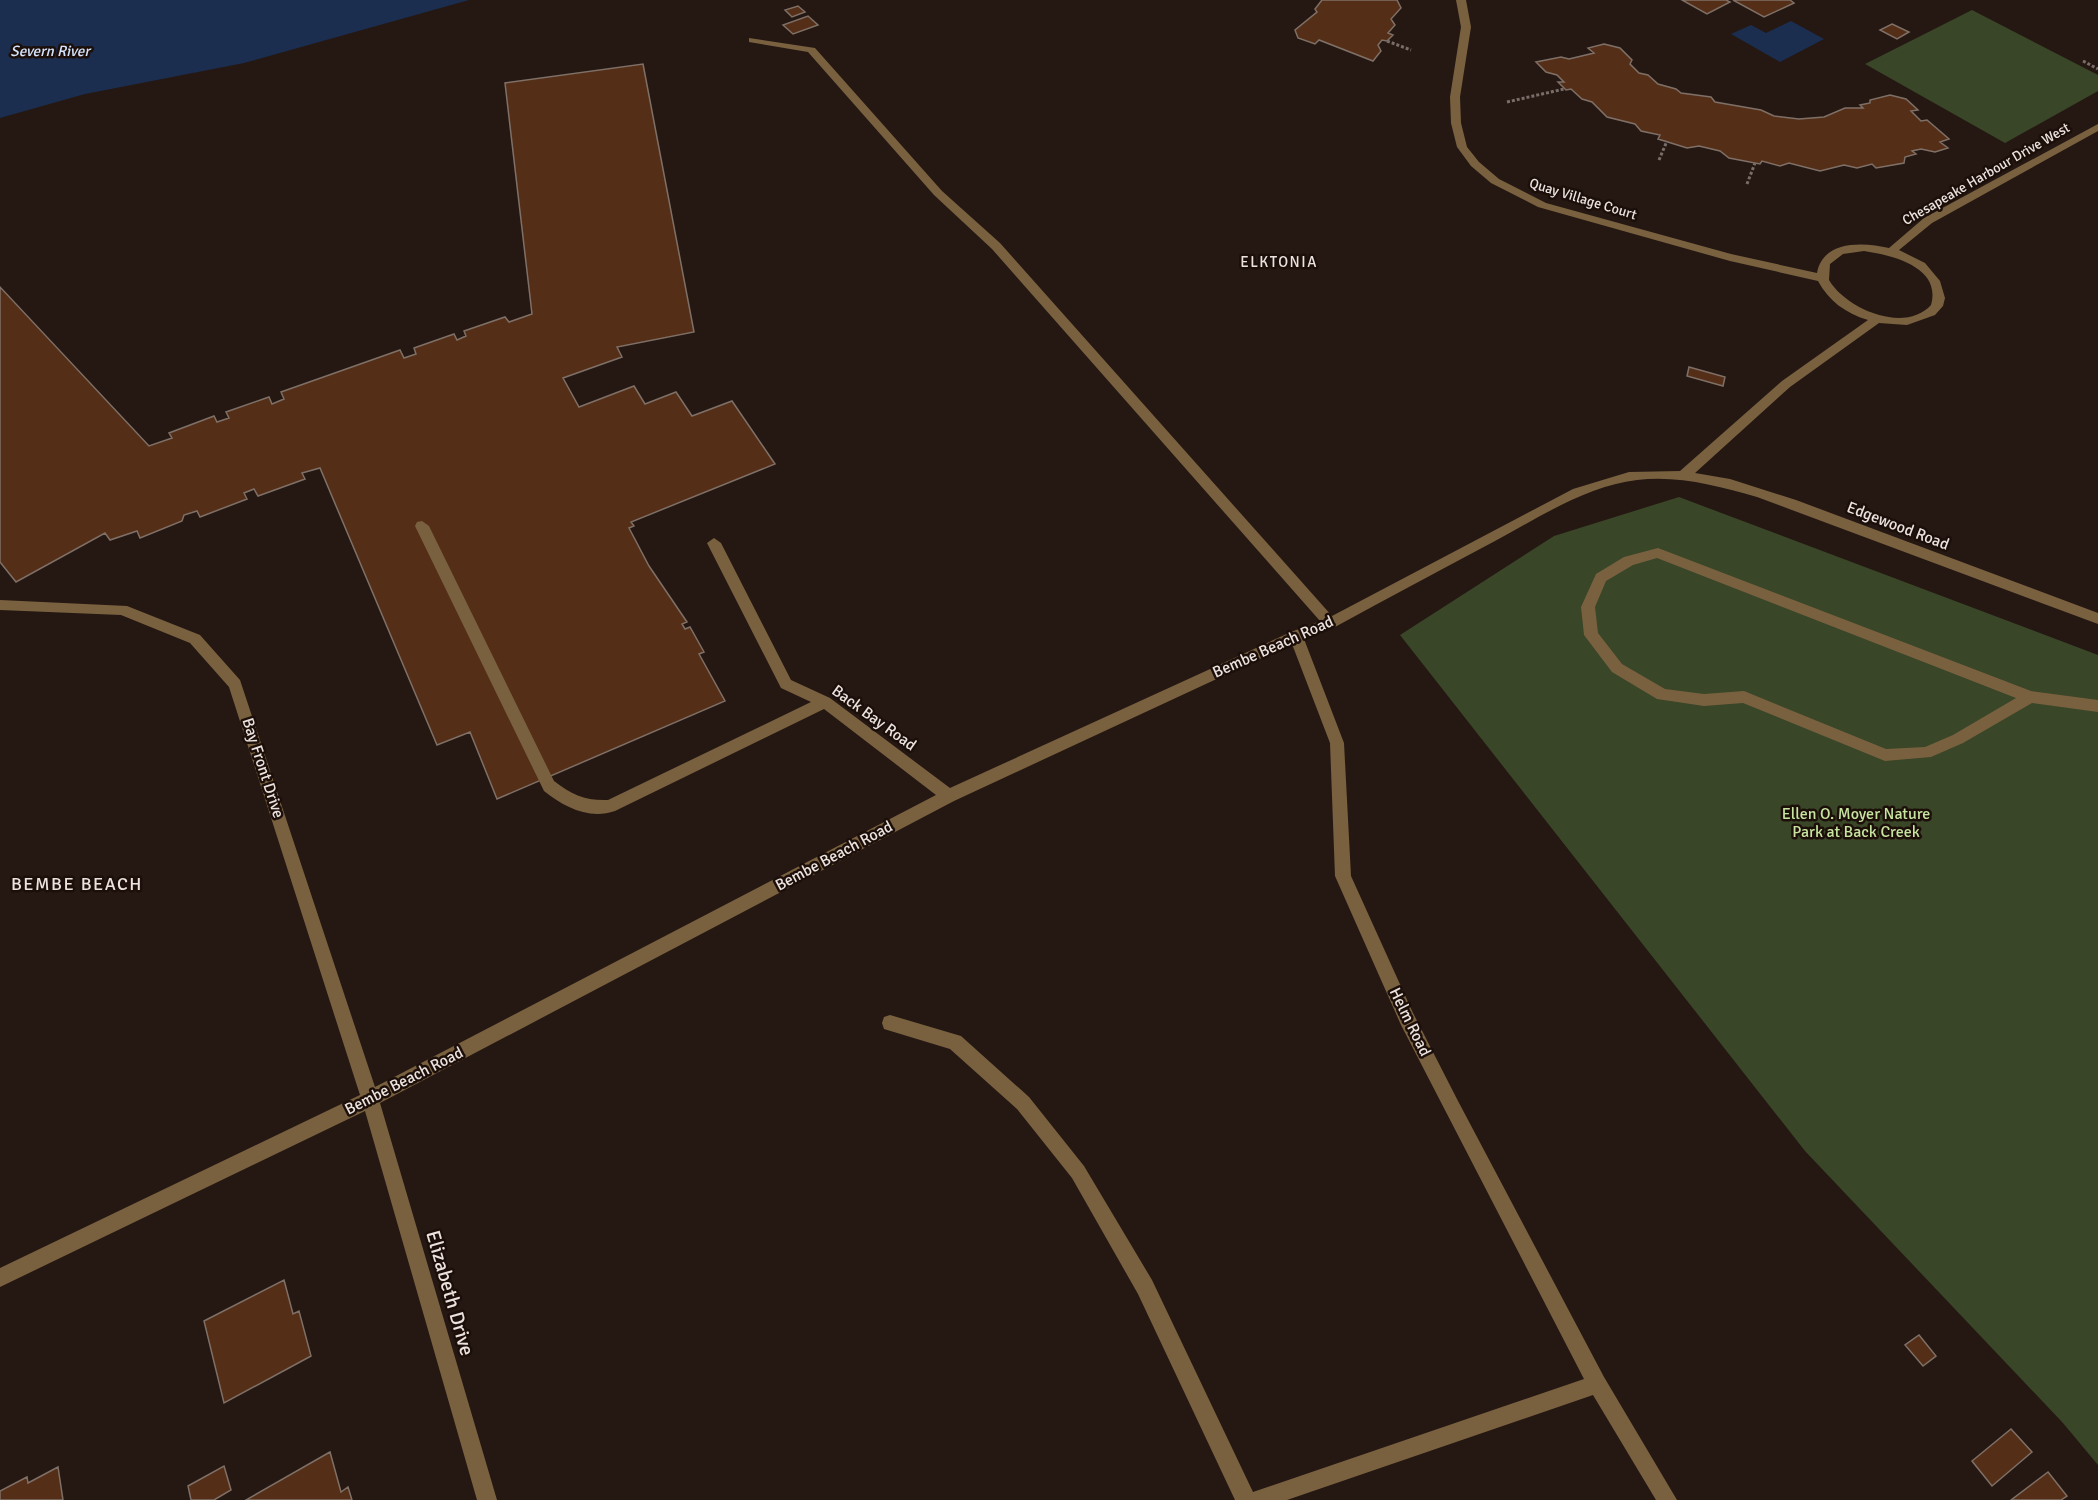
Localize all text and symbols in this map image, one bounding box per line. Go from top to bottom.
water label: Severn River [10,42,92,60]
street label: Chesapeake Harbour Drive West [1899,119,2073,229]
street label: Quay Village Court [1527,175,1639,223]
district label: ELKTONIA [1240,253,1318,271]
street label: Edgewood Road [1844,497,1952,555]
street label: Bembe Beach Road [1209,611,1337,683]
street label: Back Bay Road [828,681,920,755]
street label: Bay Front Drive [237,715,289,821]
park label: Ellen O. Moyer Nature Park at Back Creek [1782,804,1930,842]
street label: Bembe Beach Road [772,817,896,895]
district label: BEMBE BEACH [11,873,143,895]
street label: Helm Road [1385,984,1435,1060]
street label: Bembe Beach Road [341,1043,467,1119]
street label: Elizabeth Drive [420,1227,480,1359]

